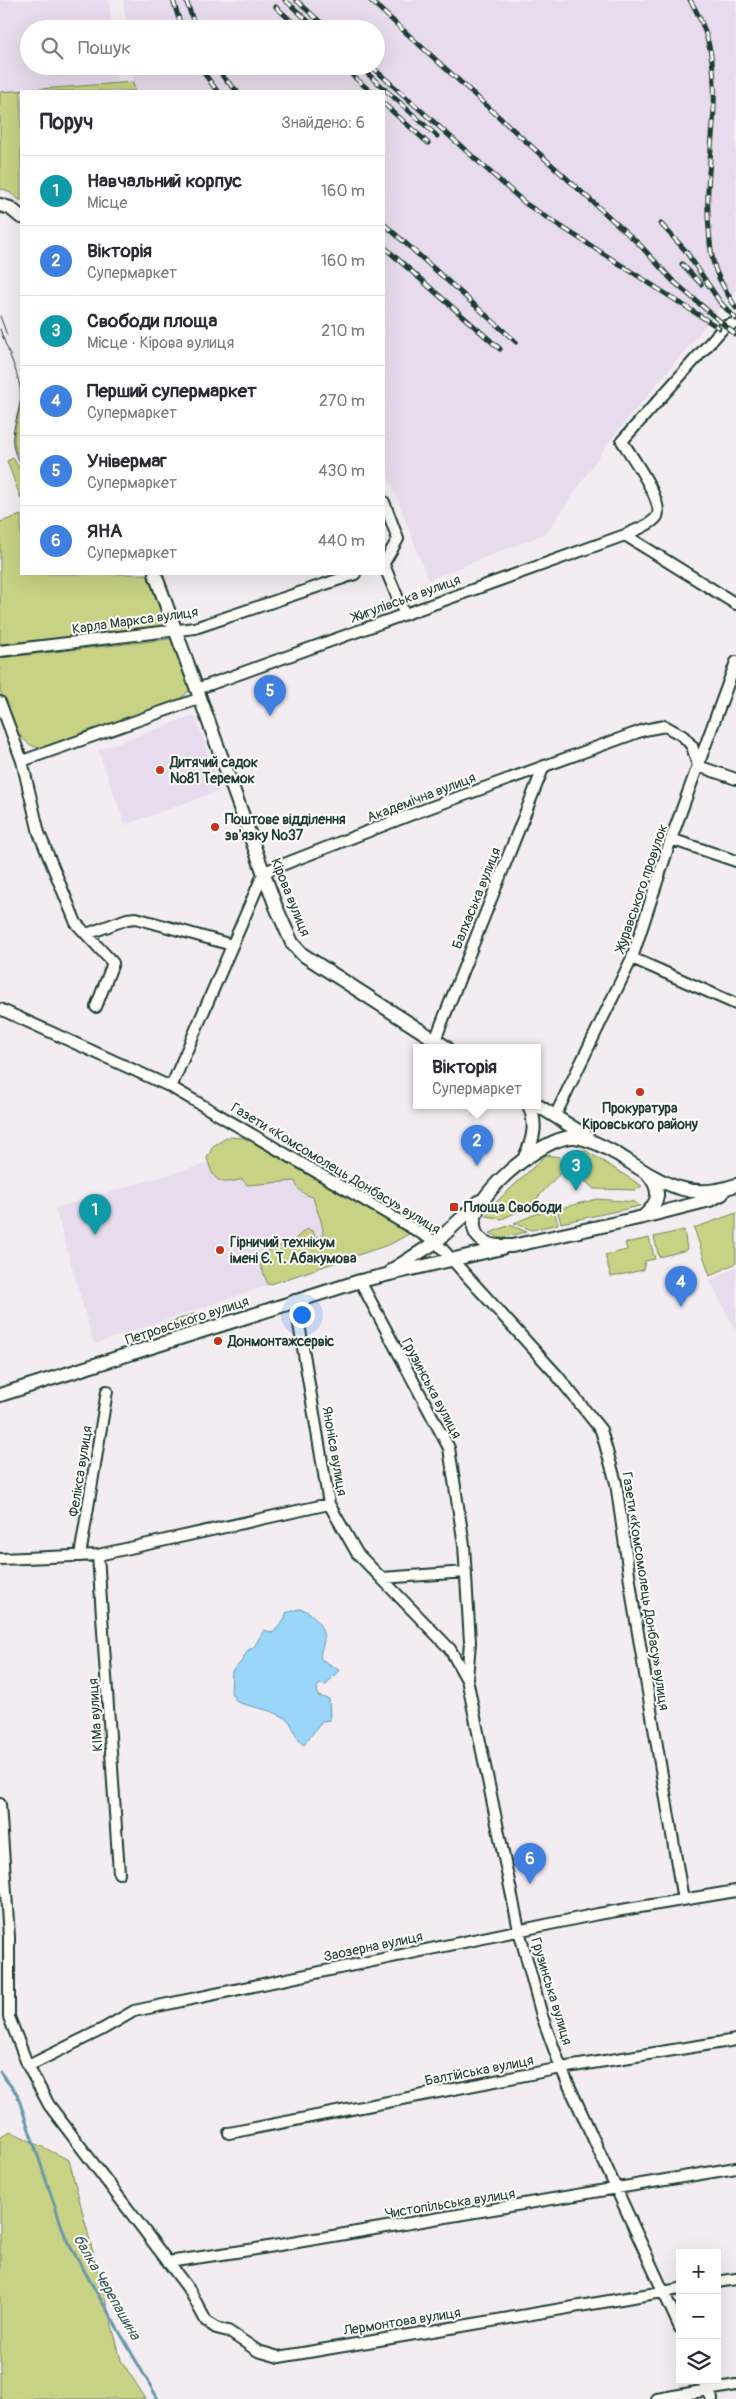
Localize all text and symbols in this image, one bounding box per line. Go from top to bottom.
search box [20,20,385,75]
icon: search [38,34,66,62]
text: Пошук [78,36,131,60]
text: Поруч [40,109,93,136]
text: Знайдено: 6 [281,113,365,133]
text: Навчальний корпус [87,169,242,193]
text: 1 [53,181,59,201]
text: 160 m [321,181,365,201]
text: Місце [87,193,127,213]
text: Вікторія [87,239,152,263]
text: 2 [52,251,60,271]
text: 160 m [321,251,365,271]
text: Супермаркет [87,263,177,283]
text: Свободи площа [87,309,217,333]
text: 3 [52,321,60,341]
text: 210 m [321,321,365,341]
text: Місце · Кірова вулиця [87,333,234,353]
text: Перший супермаркет [87,379,257,403]
text: 4 [51,391,61,411]
text: 270 m [319,391,365,411]
text: Супермаркет [87,403,177,423]
text: Універмаг [87,449,167,473]
text: 5 [52,461,60,481]
text: 430 m [318,461,365,481]
text: Супермаркет [87,473,177,493]
text: ЯНА [87,519,122,543]
text: 6 [51,531,61,551]
text: 440 m [318,531,365,551]
text: Супермаркет [87,543,177,563]
street label: Жигулівська вулиця [348,571,463,627]
street label: Карла Маркса вулиця [71,603,199,638]
pin: 5 [254,675,286,716]
place label: Дитячий садок №81 Теремок [169,754,258,787]
marker: Дитячий садок №81 Теремок [154,764,166,776]
street label: Академічна вулиця [364,769,478,826]
place label: Поштове відділення зв'язку №37 [225,811,346,844]
marker: Поштове відділення зв'язку №37 [209,821,221,833]
street label: Журавського провулок [611,822,671,956]
street label: Балхаська вулиця [448,845,505,951]
street label: Кірова вулиця [267,856,314,939]
popup [413,1044,541,1109]
text: Вікторія [432,1055,497,1079]
text: Супермаркет [432,1079,522,1099]
marker: Прокуратура Кіровського району [634,1086,646,1098]
street label: Газети «Комсомолець Донбасу» вулиця [228,1099,444,1238]
place label: Прокуратура Кіровського району [582,1100,698,1133]
pin: 2 [461,1125,493,1166]
pin: 3 [560,1150,592,1191]
pin: 1 [79,1194,111,1235]
place label: Площа Свободи [464,1199,562,1216]
marker: Площа Свободи [448,1201,460,1213]
place label: Гірничий технікум імені Є. Т. Абакумова [230,1234,357,1267]
marker: Гірничий технікум імені Є. Т. Абакумова [214,1244,226,1256]
pin: 4 [665,1266,697,1307]
street label: Петровського вулиця [123,1292,251,1348]
your location [289,1302,315,1328]
place label: Донмонтажсервіс [227,1333,334,1350]
marker: Донмонтажсервіс [212,1335,224,1347]
street label: Грузинська вулиця [398,1335,465,1441]
street label: Яноніса вулиця [318,1405,351,1497]
street label: Фелікса вулиця [65,1424,96,1518]
street label: Газети «Комсомолець Донбасу» вулиця [618,1471,673,1712]
street label: КІМа вулиця [84,1678,107,1752]
pin: 6 [514,1843,546,1884]
street label: Заозерна вулиця [322,1928,424,1965]
street label: Грузинська вулиця [527,1935,576,2047]
street label: Балтійська вулиця [423,2052,535,2089]
street label: Чистопільська вулиця [384,2185,516,2222]
water label: балка Черепашина [69,2231,145,2344]
map controls [676,2249,721,2384]
button: + [676,2249,721,2294]
button: − [676,2294,721,2339]
street label: Лермонтова вулиця [341,2304,462,2339]
button: layers [676,2339,721,2384]

